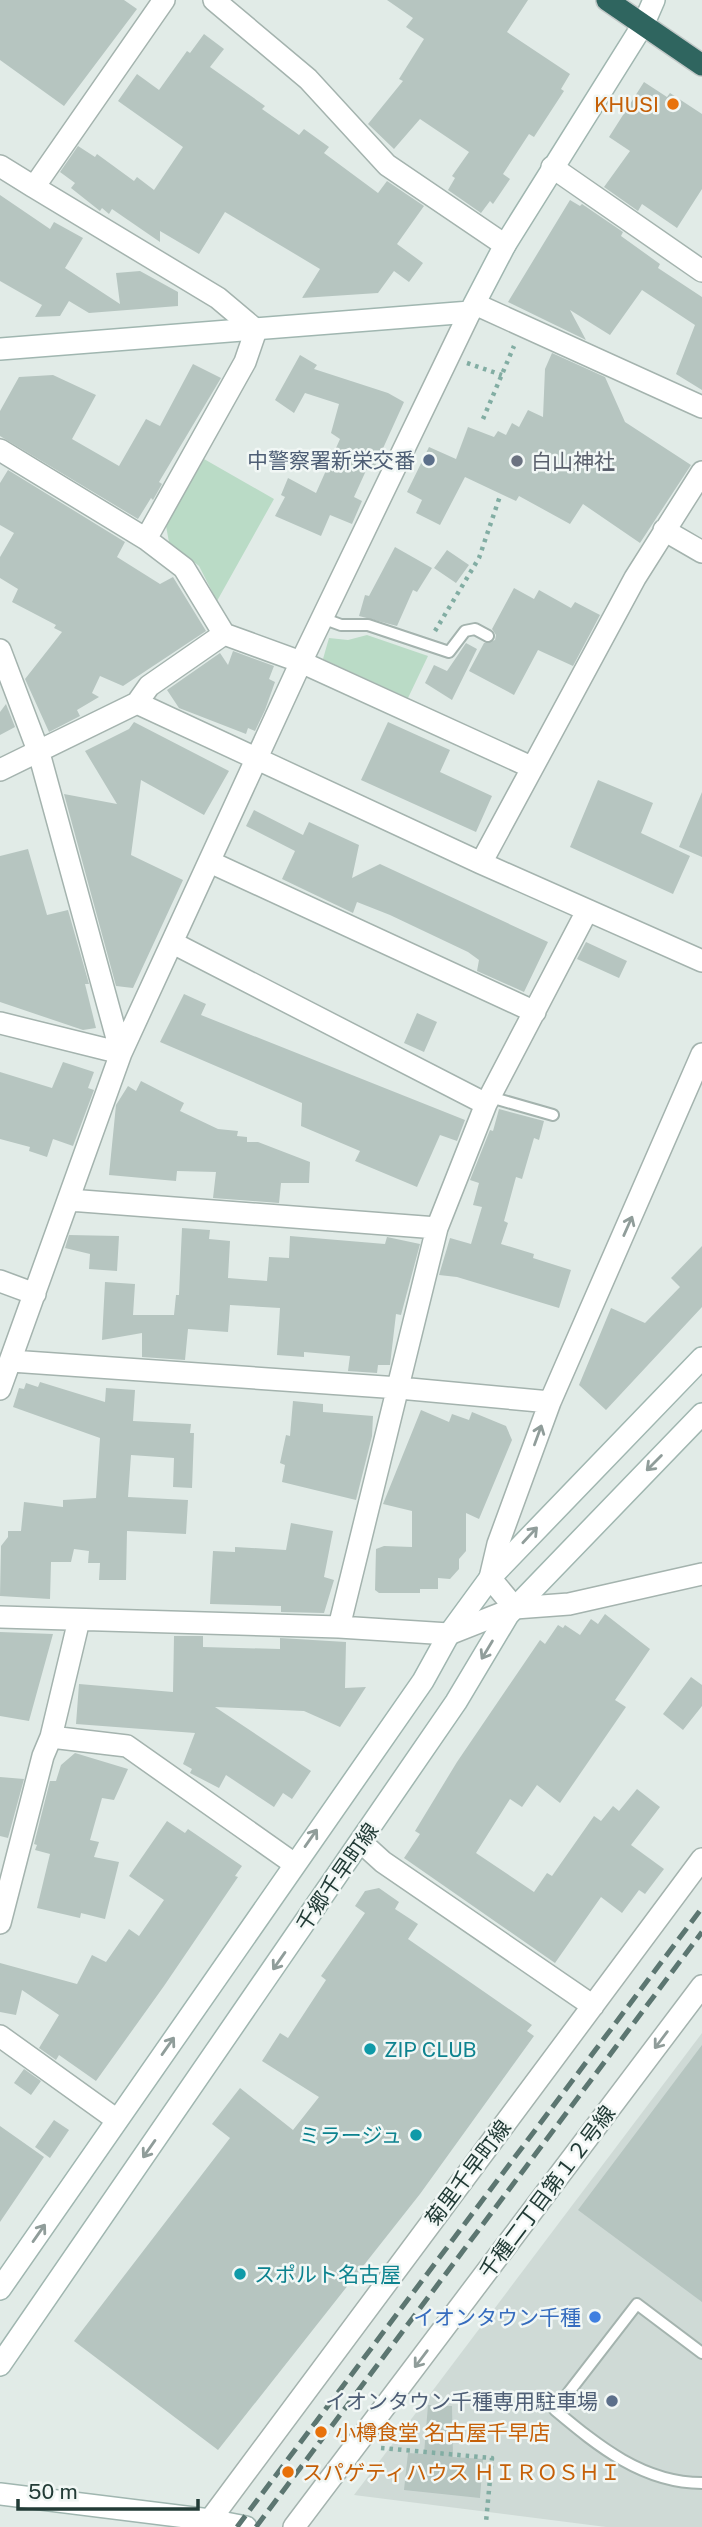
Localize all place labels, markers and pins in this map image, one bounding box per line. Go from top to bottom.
place label: KHUSI [594,92,659,117]
marker: KHUSI [665,96,681,112]
place label: 中警察署新栄交番 [247,448,415,473]
place label: 白山神社 [531,449,615,474]
marker: 中警察署新栄交番 [421,452,437,468]
marker: 白山神社 [509,453,525,469]
place label: ZIP CLUB [384,2037,477,2062]
marker: ZIP CLUB [362,2041,378,2057]
place label: ミラージュ [299,2123,402,2148]
marker: ミラージュ [408,2127,424,2143]
place label: スポルト名古屋 [254,2262,401,2287]
marker: スポルト名古屋 [232,2266,248,2282]
place label: イオンタウン千種 [413,2305,581,2330]
marker: イオンタウン千種 [587,2309,603,2325]
place label: イオンタウン千種専用駐車場 [325,2389,598,2414]
marker: イオンタウン千種専用駐車場 [604,2393,620,2409]
place label: 小樽食堂 名古屋千早店 [335,2420,550,2445]
marker: 小樽食堂 名古屋千早店 [313,2424,329,2440]
place label: スパゲティハウス ＨＩＲＯＳＨＩ [302,2460,621,2485]
marker: スパゲティハウス ＨＩＲＯＳＨＩ [280,2464,296,2480]

